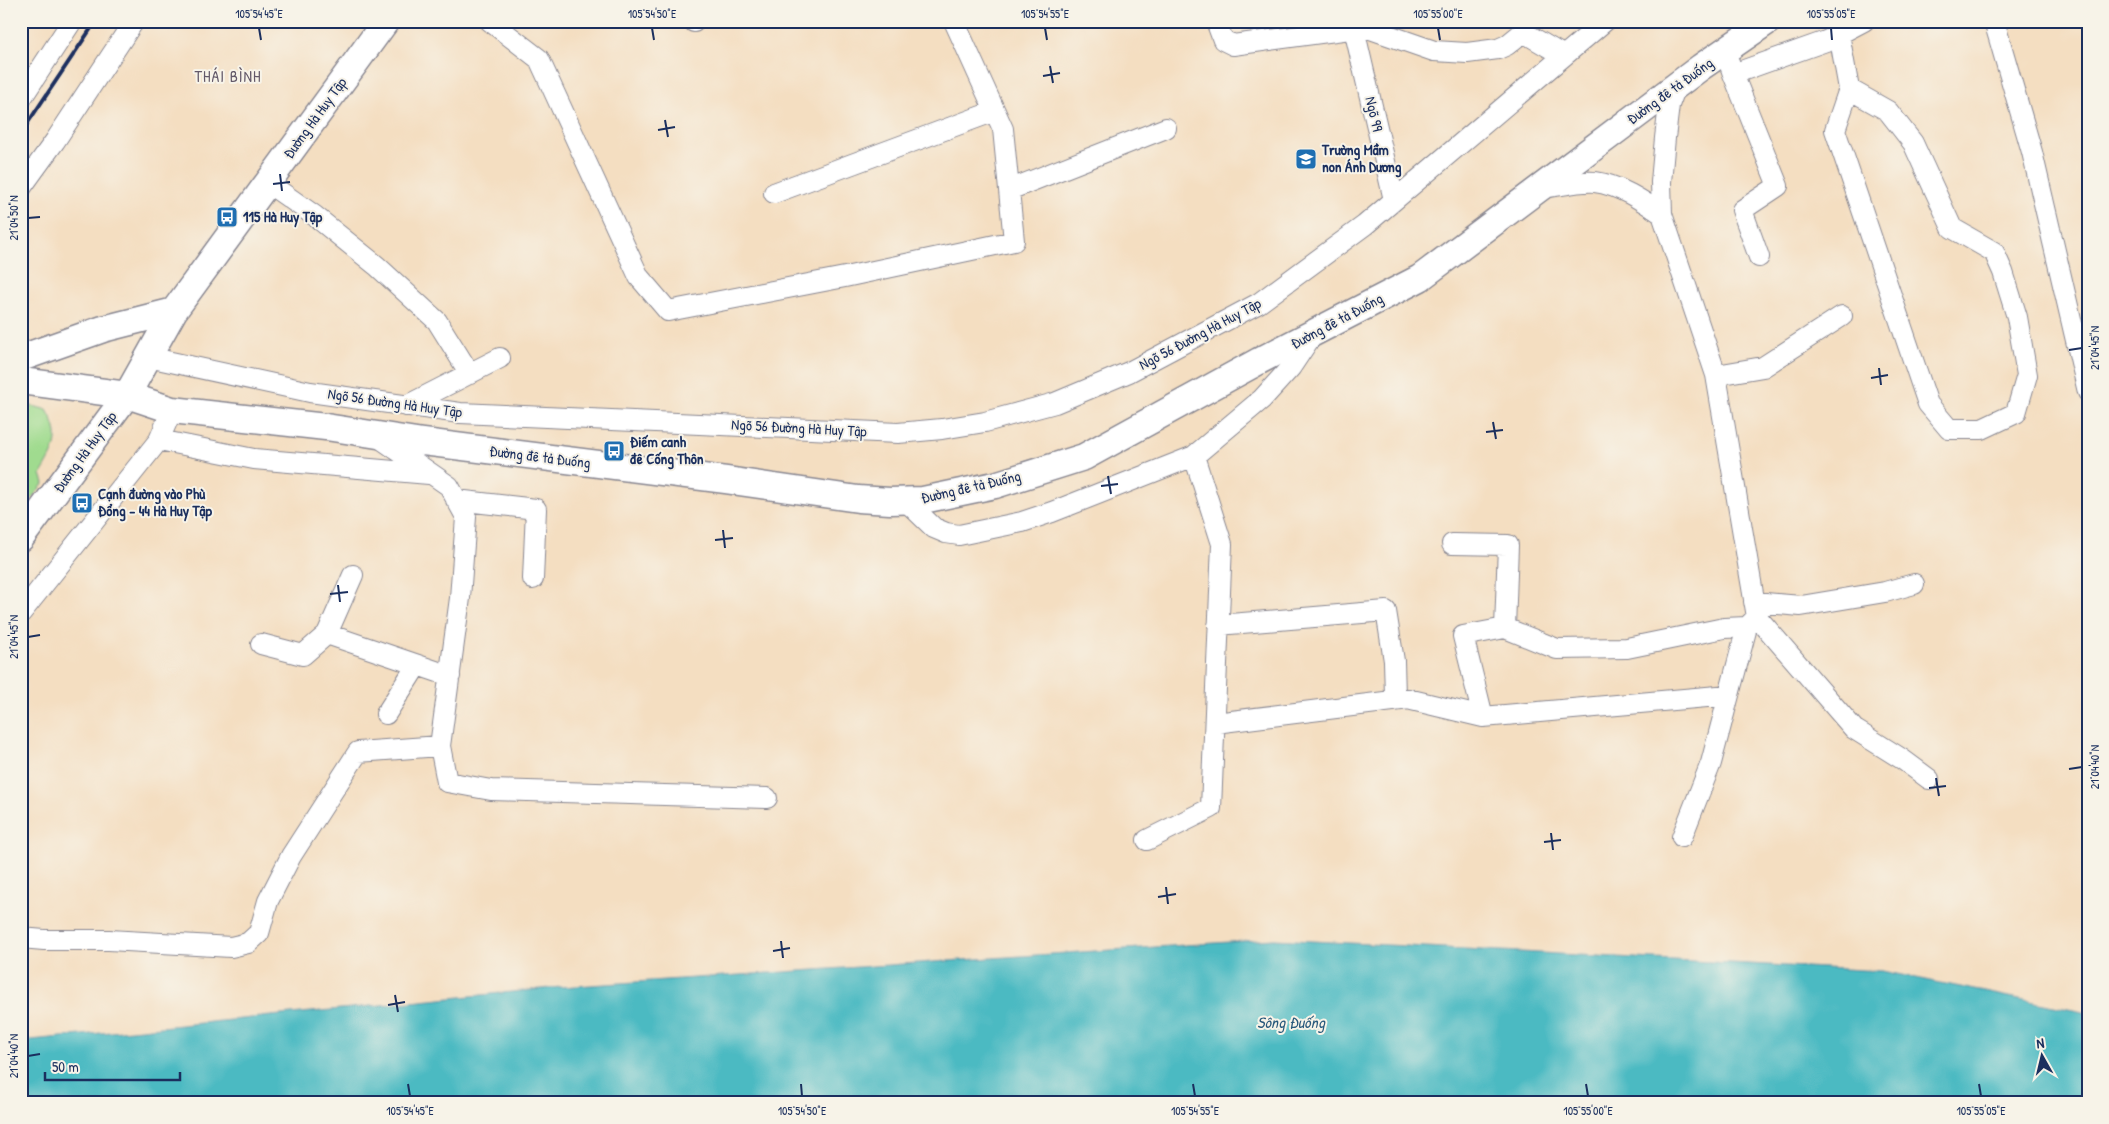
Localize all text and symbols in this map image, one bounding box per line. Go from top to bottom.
text: 105°54'45"E [235,5,284,22]
text: 105°54'50"E [628,5,677,22]
text: 105°54'55"E [1021,5,1070,22]
text: 105°55'00"E [1413,5,1463,22]
text: 105°55'05"E [1806,5,1856,22]
street label: Đường đê tả Đuống [1622,52,1717,129]
district label: THÁI BÌNH [194,65,262,87]
street label: Đường Hà Huy Tập [278,72,352,163]
street label: Ngõ 99 [1360,94,1389,134]
place label: Trường Mầm non Ánh Dương [1321,139,1402,178]
school or university icon: Trường Mầm non Ánh Dương [1294,147,1318,171]
text: 21°04'50"N [5,195,22,241]
bus stop icon: 115 Hà Huy Tập [215,205,239,229]
place label: 115 Hà Huy Tập [243,206,323,228]
street label: Đường đê tả Đuống [1287,287,1387,354]
street label: Ngõ 56 Đường Hà Huy Tập [1135,292,1265,375]
text: 21°04'45"N [2086,326,2103,370]
street label: Ngõ 56 Đường Hà Huy Tập [326,383,464,422]
street label: Đường Hà Huy Tập [48,406,122,497]
street label: Ngõ 56 Đường Hà Huy Tập [731,413,868,442]
place label: Điếm canh đê Cống Thôn [630,431,704,470]
bus stop icon: Điếm canh đê Cống Thôn [602,439,626,463]
street label: Đường đê tả Đuống [488,440,592,473]
street label: Đường đê tả Đuống [919,465,1023,508]
place label: Cạnh đường vào Phù Đổng - 44 Hà Huy Tập [98,483,212,522]
bus stop icon: Cạnh đường vào Phù Đổng - 44 Hà Huy Tập [70,491,94,515]
text: 21°04'45"N [5,615,22,659]
text: 21°04'40"N [2086,745,2103,789]
water label: Sông Đuống [1257,1011,1326,1033]
north arrow [2016,1032,2066,1082]
text: N [2035,1033,2046,1053]
text: 21°04'40"N [5,1034,22,1078]
scale bar [45,1049,180,1081]
text: 50 m [52,1056,79,1077]
text: 105°54'45"E [386,1102,435,1119]
text: 105°54'50"E [778,1102,827,1119]
text: 105°54'55"E [1171,1102,1220,1119]
text: 105°55'00"E [1563,1102,1613,1119]
text: 105°55'05"E [1956,1102,2006,1119]

